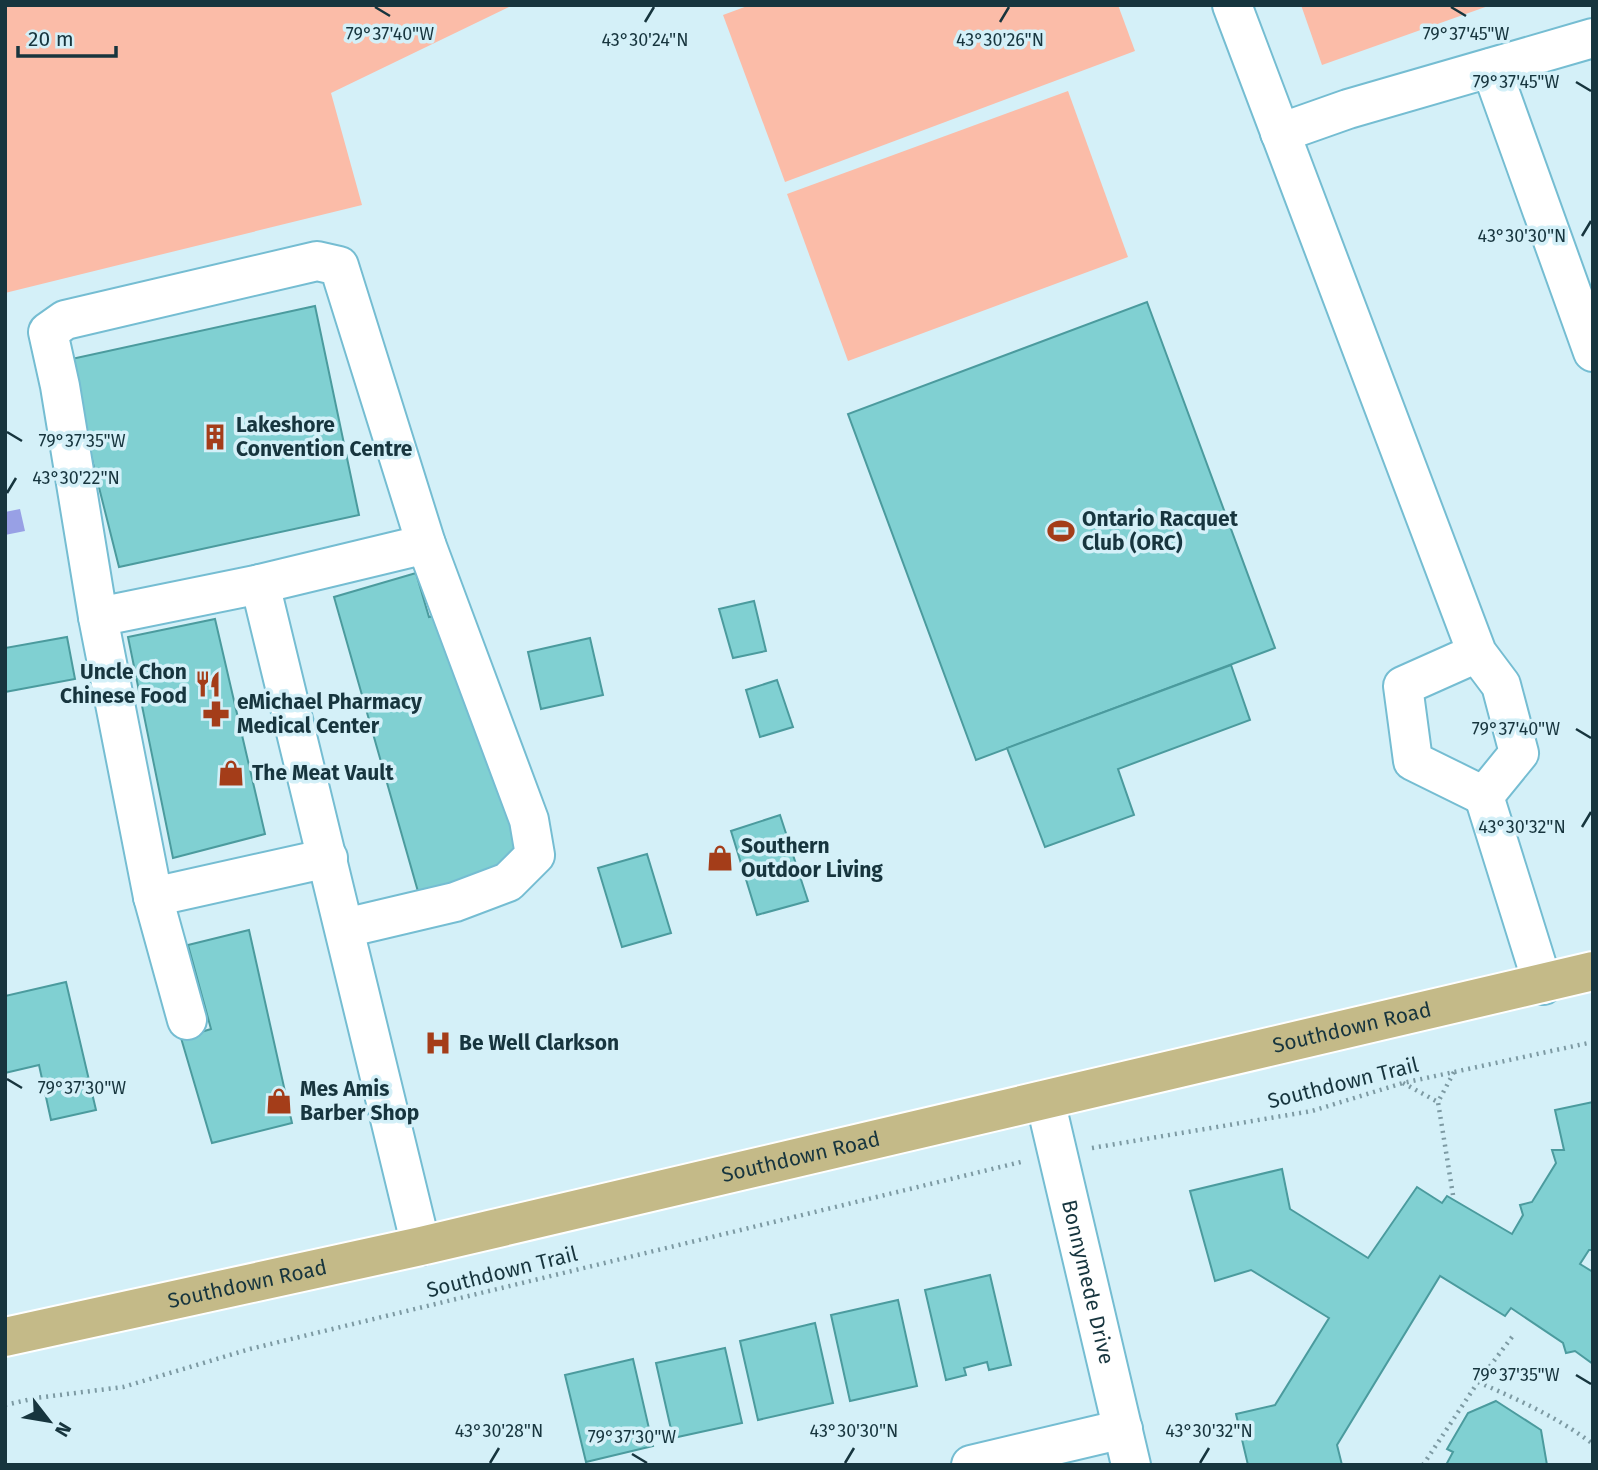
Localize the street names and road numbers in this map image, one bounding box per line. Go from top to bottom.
street label: Southdown Road [1270,996,1434,1059]
street label: Southdown Trail [1265,1052,1421,1114]
street label: Southdown Road [719,1126,883,1188]
street label: Bonnymede Drive [1056,1197,1120,1367]
street label: Southdown Trail [424,1241,580,1303]
street label: Southdown Road [165,1254,329,1314]

